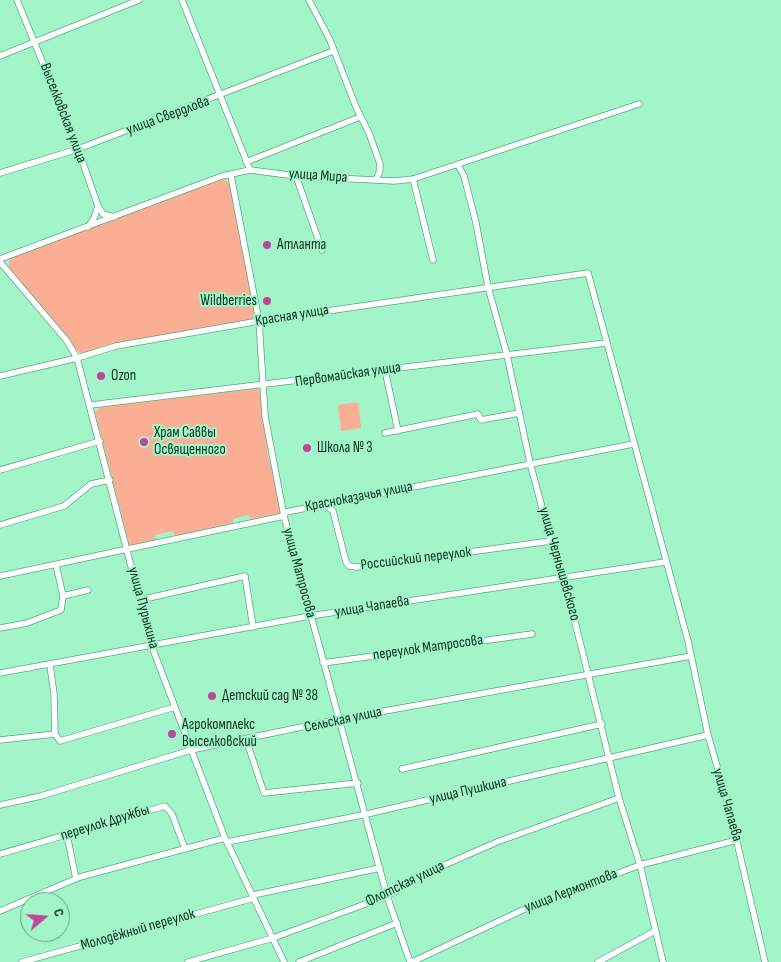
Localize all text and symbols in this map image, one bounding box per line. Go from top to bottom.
street label: Выселковская улица [36,61,90,165]
street label: улица Свердлова [124,93,212,139]
street label: улица Мира [288,165,348,187]
place label: Атланта [277,236,326,254]
marker: Атланта [261,239,273,251]
place label: Wildberries [200,292,257,310]
marker: Wildberries [261,295,273,307]
street label: Красная улица [254,301,330,331]
street label: Первомайская улица [294,359,402,391]
place label: Ozon [111,367,136,385]
marker: Ozon [95,370,107,382]
place label: Храм Саввы Освященного [154,424,226,459]
marker: Храм Саввы Освященного [138,436,150,448]
place label: Школа № 3 [317,439,373,457]
marker: Школа № 3 [301,442,313,454]
street label: Красноказачья улица [304,478,414,516]
street label: улица Чернышевского [534,505,584,623]
street label: улица Матросова [278,526,320,620]
street label: Российский переулок [360,543,472,575]
street label: улица Пурыхина [123,565,163,651]
street label: улица Чапаева [334,592,410,622]
street label: переулок Матросова [372,631,484,665]
place label: Детский сад № 38 [222,687,318,705]
marker: Детский сад № 38 [206,690,218,702]
street label: Сельская улица [303,703,383,737]
place label: Агрокомплекс Выселковский [182,716,257,751]
marker: Агрокомплекс Выселковский [166,728,178,740]
street label: улица Чапаева [708,766,746,844]
street label: улица Пушкина [428,773,508,809]
street label: переулок Дружбы [58,801,152,845]
street label: Флотская улица [363,857,447,911]
street label: улица Лермонтова [522,865,620,917]
north arrow [20,892,70,942]
street label: Молодёжный переулок [79,905,197,955]
text: С [50,906,68,919]

